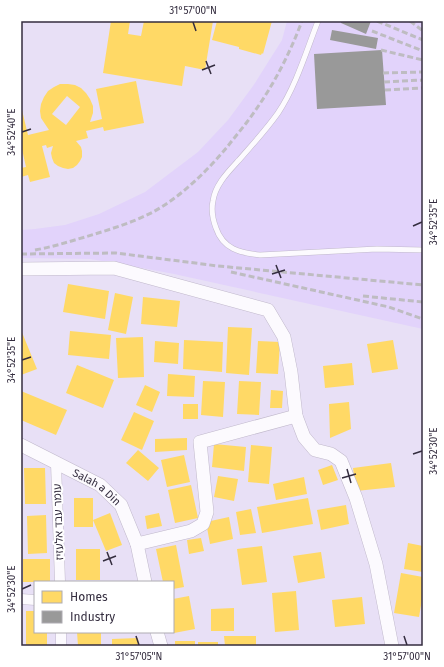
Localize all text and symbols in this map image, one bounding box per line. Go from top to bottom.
text: 31°57'00"N [169,5,217,17]
text: 34°52'40"E [6,108,18,156]
text: 34°52'35"E [428,199,440,245]
text: 34°52'35"E [6,337,18,383]
text: 34°52'30"E [428,427,440,475]
street label: Salah a Din [70,466,123,508]
street label: עומר עבד אלעזיז [51,483,66,561]
text: 34°52'30"E [6,565,18,613]
legend [34,581,174,633]
text: Homes [70,590,108,604]
text: Industry [70,610,115,624]
text: 31°57'05"N [116,651,162,663]
text: 31°57'00"N [383,651,431,663]

